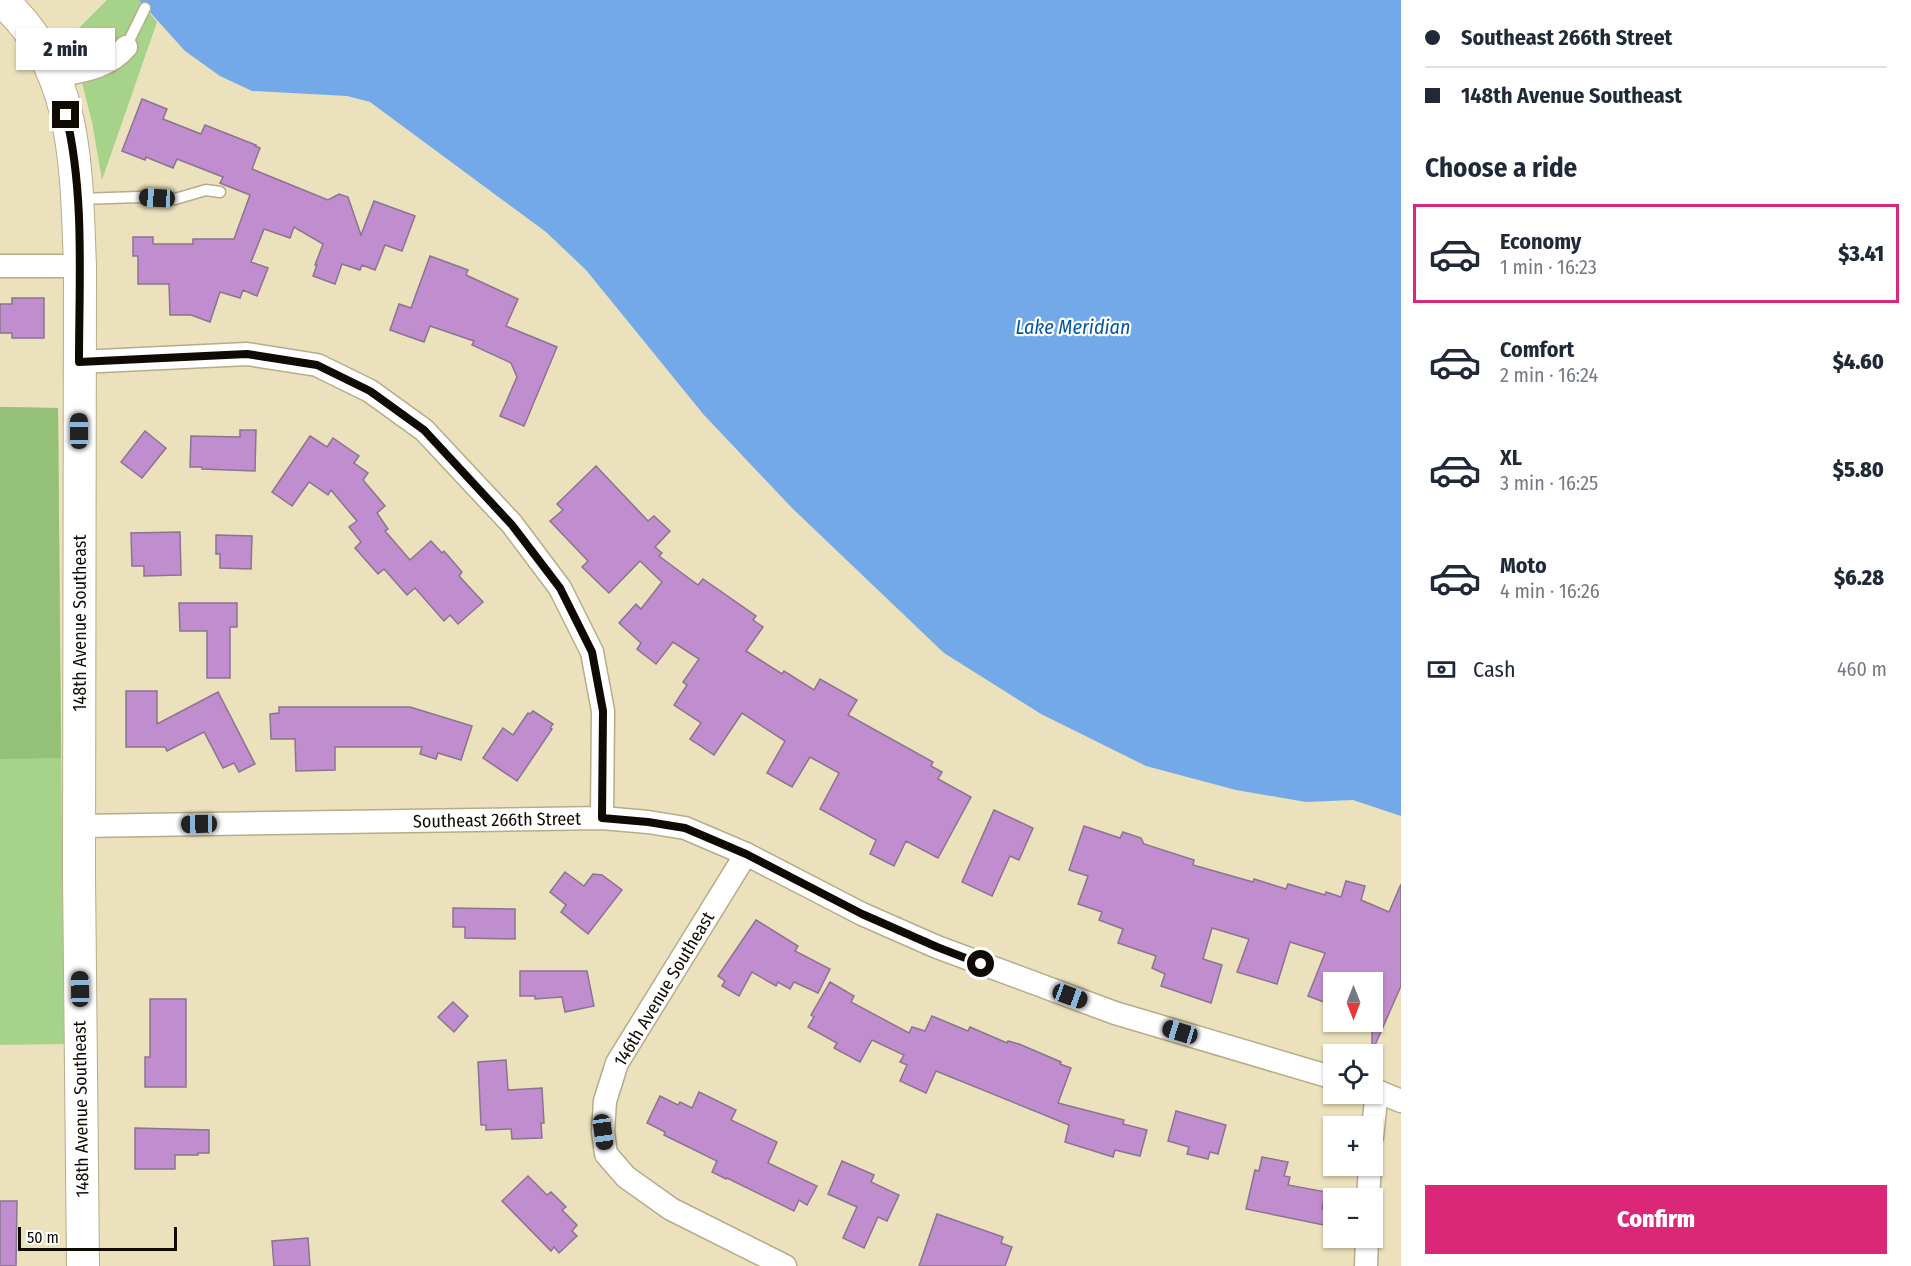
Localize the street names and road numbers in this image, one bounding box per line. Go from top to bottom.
street label: 148th Avenue Southeast [69,534,91,711]
street label: Southeast 266th Street [413,808,581,832]
street label: 146th Avenue Southeast [609,907,719,1070]
street label: 148th Avenue Southeast [68,1020,94,1198]

